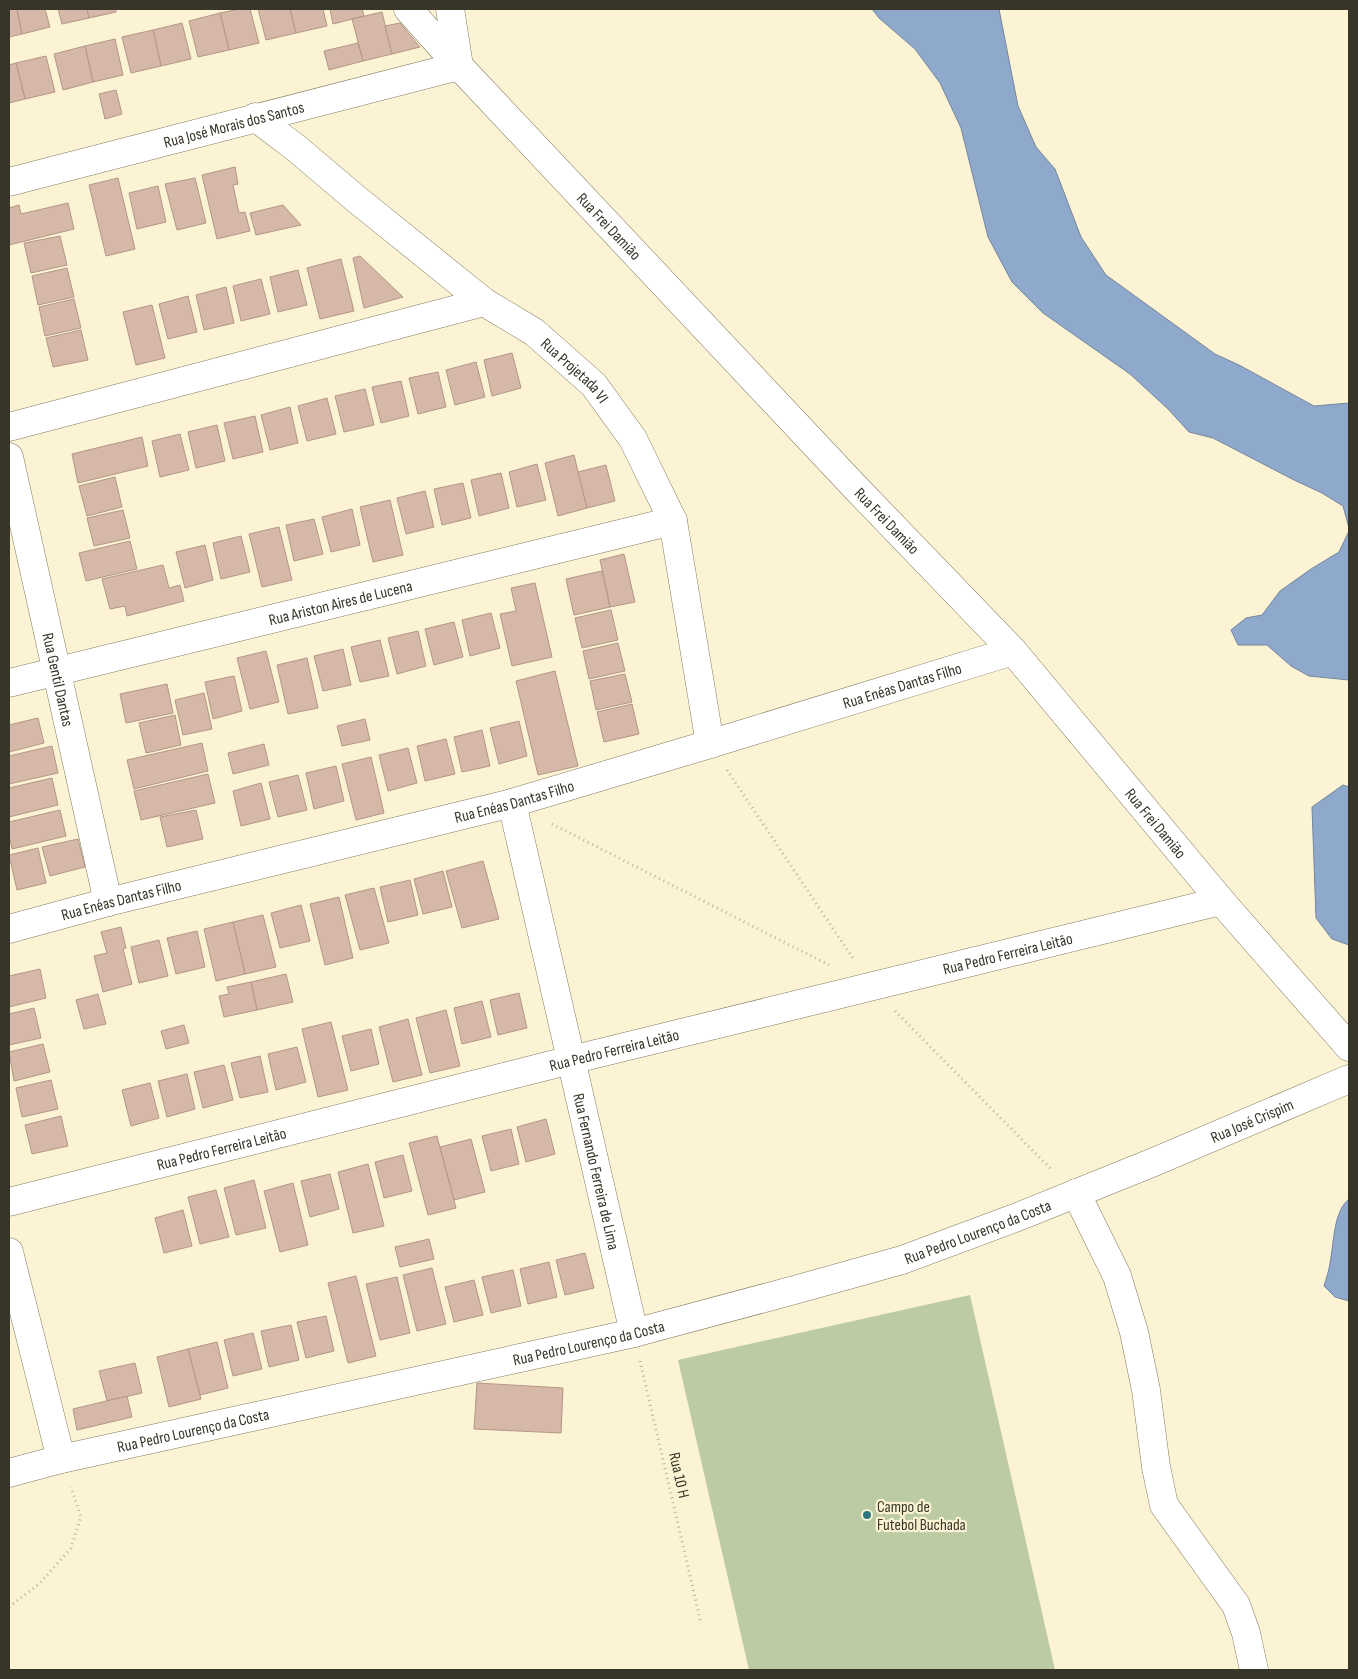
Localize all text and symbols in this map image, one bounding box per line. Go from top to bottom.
street label: Rua José Morais dos Santos [162,98,306,153]
street label: Rua Frei Damião [572,189,644,264]
street label: Rua Projetada VI [536,335,612,407]
street label: Rua Frei Damião [850,484,923,559]
street label: Rua Ariston Aires de Lucena [267,577,414,630]
street label: Rua Gentil Dantas [37,631,77,729]
street label: Rua Enéas Dantas Filho [841,659,964,714]
street label: Rua Enéas Dantas Filho [453,777,576,828]
street label: Rua Frei Damião [1120,785,1190,863]
street label: Rua Enéas Dantas Filho [59,876,183,925]
street label: Rua Pedro Ferreira Leitão [941,930,1075,980]
street label: Rua Pedro Ferreira Leitão [548,1026,681,1076]
street label: Rua Fernando Ferreira de Lima [568,1092,623,1252]
street label: Rua José Crispim [1208,1096,1297,1148]
street label: Rua Pedro Ferreira Leitão [155,1124,288,1175]
street label: Rua Pedro Lourenço da Costa [902,1197,1054,1269]
street label: Rua Pedro Lourenço da Costa [511,1317,667,1370]
street label: Rua Pedro Lourenço da Costa [116,1406,271,1457]
street label: Rua 10 H [664,1451,693,1500]
place label: Campo de Futebol Buchada [877,1498,966,1535]
marker: Campo de Futebol Buchada [861,1509,873,1521]

